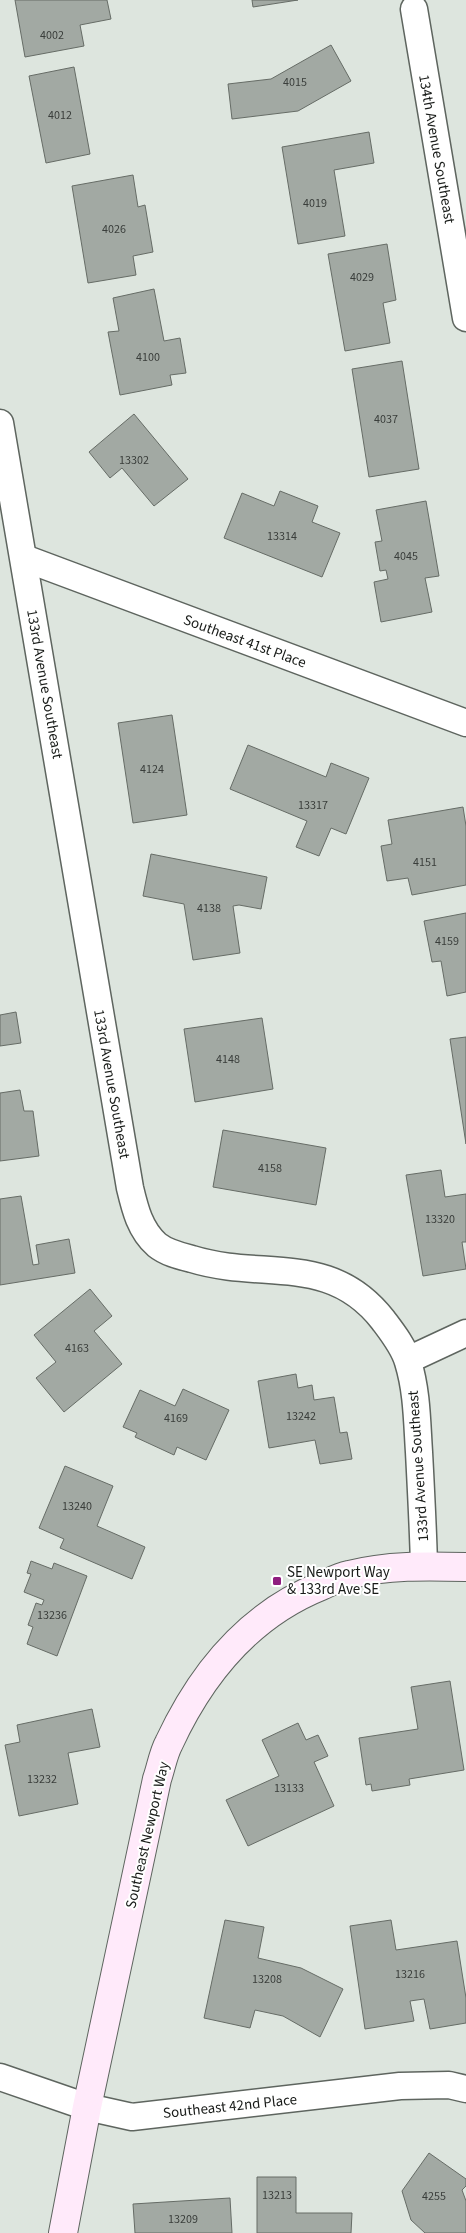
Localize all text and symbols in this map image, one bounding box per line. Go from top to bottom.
house number: 4002 [40,27,64,44]
street label: 134th Avenue Southeast [413,73,460,225]
house number: 4015 [283,74,307,91]
house number: 4012 [48,107,72,124]
house number: 4019 [303,195,327,212]
house number: 4026 [102,221,126,238]
house number: 4029 [350,269,374,286]
house number: 4100 [136,349,160,366]
house number: 4037 [374,411,398,428]
house number: 13302 [119,452,149,469]
house number: 13314 [267,528,297,545]
house number: 4045 [394,548,418,565]
street label: 133rd Avenue Southeast [21,608,68,760]
street label: Southeast 41st Place [181,610,309,673]
house number: 4124 [140,761,164,778]
house number: 13317 [298,797,328,814]
house number: 4151 [413,854,437,871]
house number: 4138 [197,900,221,917]
house number: 4159 [435,933,459,950]
street label: 133rd Avenue Southeast [88,1008,135,1160]
house number: 4148 [216,1051,240,1068]
house number: 4158 [258,1160,282,1177]
house number: 13320 [425,1211,455,1228]
house number: 4163 [65,1340,89,1357]
street label: 133rd Avenue Southeast [403,1390,434,1542]
house number: 13242 [286,1408,316,1425]
house number: 4169 [164,1410,188,1427]
house number: 13240 [62,1498,92,1515]
place label: SE Newport Way & 133rd Ave SE [287,1562,390,1600]
marker: SE Newport Way & 133rd Ave SE [271,1575,283,1587]
house number: 13236 [37,1607,67,1624]
street label: Southeast Newport Way [120,1760,175,1911]
house number: 13232 [27,1771,57,1788]
house number: 13133 [274,1780,304,1797]
house number: 13216 [395,1966,425,1983]
house number: 13208 [252,1971,282,1988]
street label: Southeast 42nd Place [162,2089,298,2124]
house number: 13213 [262,2187,292,2204]
house number: 4255 [422,2188,446,2205]
house number: 13209 [168,2211,198,2228]

